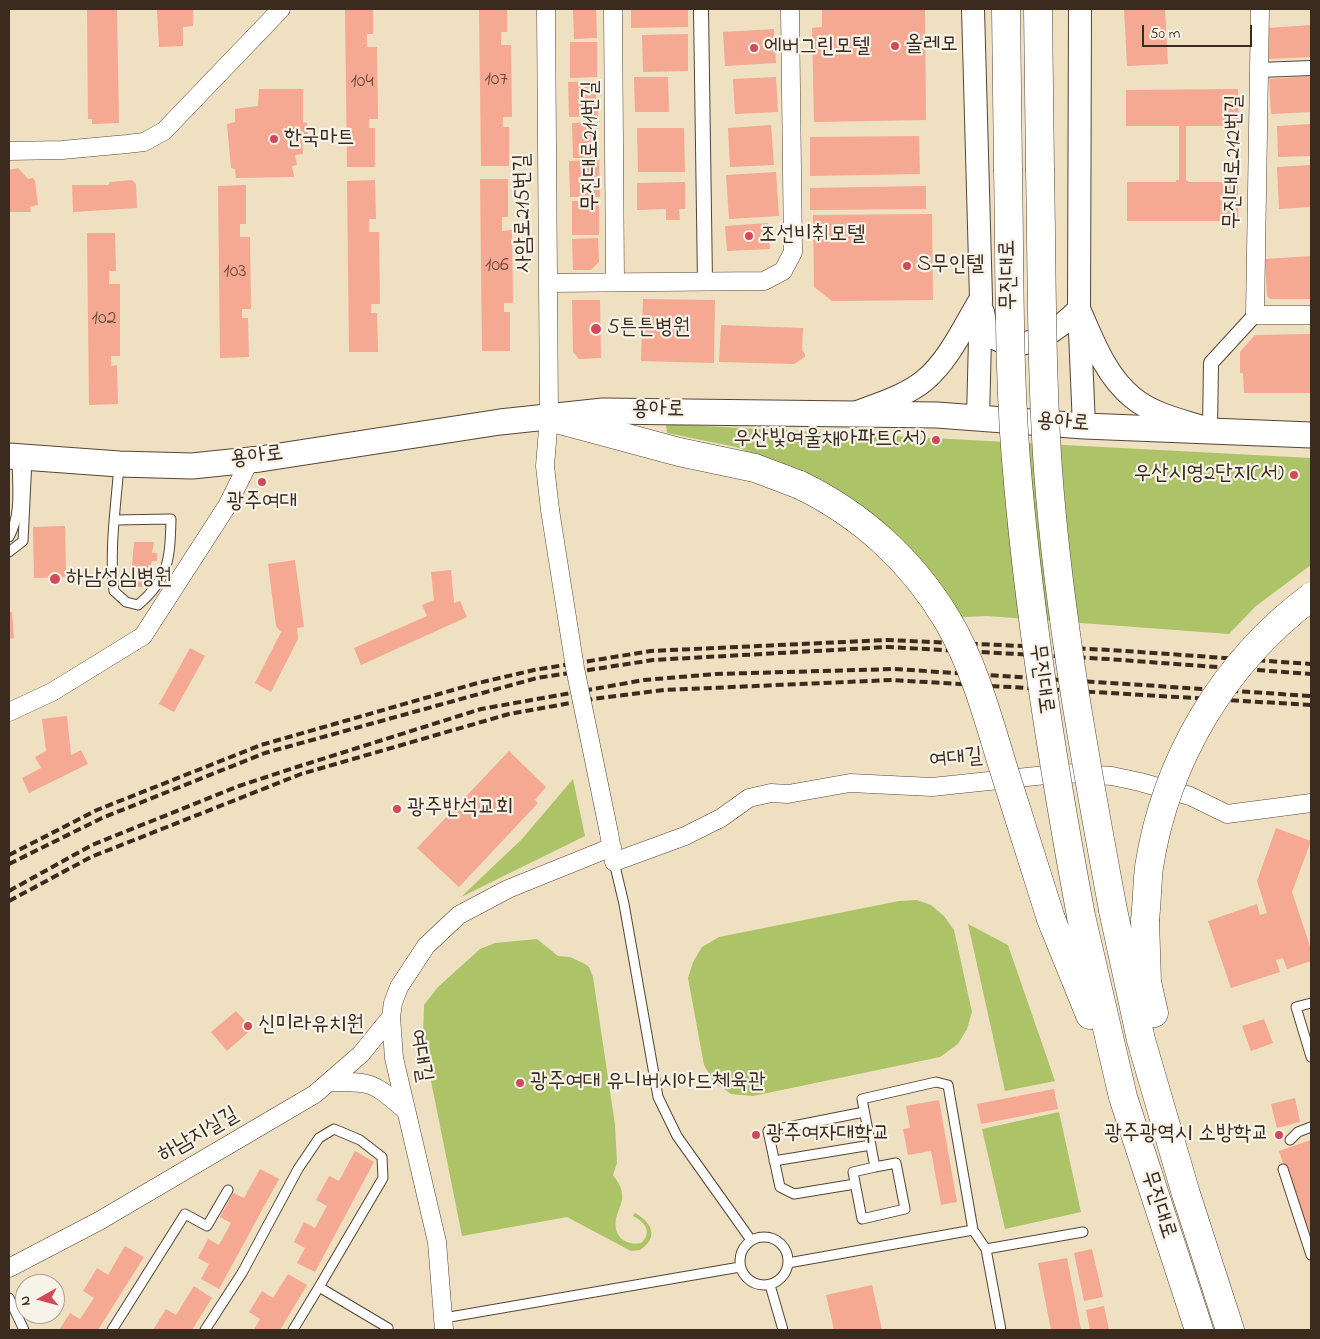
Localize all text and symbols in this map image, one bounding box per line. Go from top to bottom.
scale bar [1145,15,1255,47]
text: 50 m [1150,23,1180,45]
place label: 올레모 [905,33,958,59]
place label: 에버그린모텔 [764,35,870,61]
marker: 올레모 [889,40,901,52]
marker: 에버그린모텔 [748,42,760,54]
house number: 107 [484,69,508,93]
house number: 104 [350,71,374,95]
street label: 무진대로211번길 [579,80,605,212]
street label: 무진대로212번길 [1221,94,1249,230]
place label: 한국마트 [284,126,355,152]
marker: 한국마트 [268,133,280,145]
street label: 사암로215번길 [511,153,539,273]
place label: 조선비취모텔 [759,223,865,249]
marker: 조선비취모텔 [743,230,755,242]
street label: 무진대로 [996,239,1024,311]
place label: S무인텔 [917,253,984,279]
house number: 106 [485,255,509,279]
marker: S무인텔 [901,260,913,272]
house number: 103 [223,261,247,285]
house number: 102 [92,308,116,332]
place label: 5튼튼병원 [607,316,690,342]
marker: 5튼튼병원 [589,322,603,336]
street label: 용아로 [631,397,685,425]
street label: 용아로 [1036,409,1090,439]
place label: 우산빛여울채아파트(서) [733,427,926,453]
marker: 우산빛여울채아파트(서) [930,434,942,446]
street label: 용아로 [229,442,285,474]
place label: 우산시영2단지(서) [1133,462,1284,488]
marker: 우산시영2단지(서) [1288,469,1300,481]
marker: 광주여대 [256,476,268,488]
place label: 광주여대 [227,490,297,516]
place label: 하남성심병원 [66,566,172,592]
marker: 하남성심병원 [48,572,62,586]
street label: 무진대로 [1022,642,1058,716]
street label: 여대길 [928,745,984,775]
place label: 광주반석교회 [407,796,513,822]
marker: 광주반석교회 [391,803,403,815]
place label: 신미라유치원 [258,1013,364,1039]
marker: 신미라유치원 [242,1020,254,1032]
street label: 여대길 [402,1028,436,1084]
place label: 광주여대 유니버시아드체육관 [530,1070,766,1096]
marker: 광주여대 유니버시아드체육관 [514,1077,526,1089]
street label: 하남지실길 [154,1102,244,1170]
place label: 광주여자대학교 [766,1122,890,1148]
place label: 광주광역시 소방학교 [1104,1122,1269,1148]
marker: 광주여자대학교 [750,1129,762,1141]
marker: 광주광역시 소방학교 [1273,1129,1285,1141]
street label: 무진대로 [1134,1167,1180,1243]
north arrow [15,1274,65,1324]
text: N [15,1295,37,1307]

